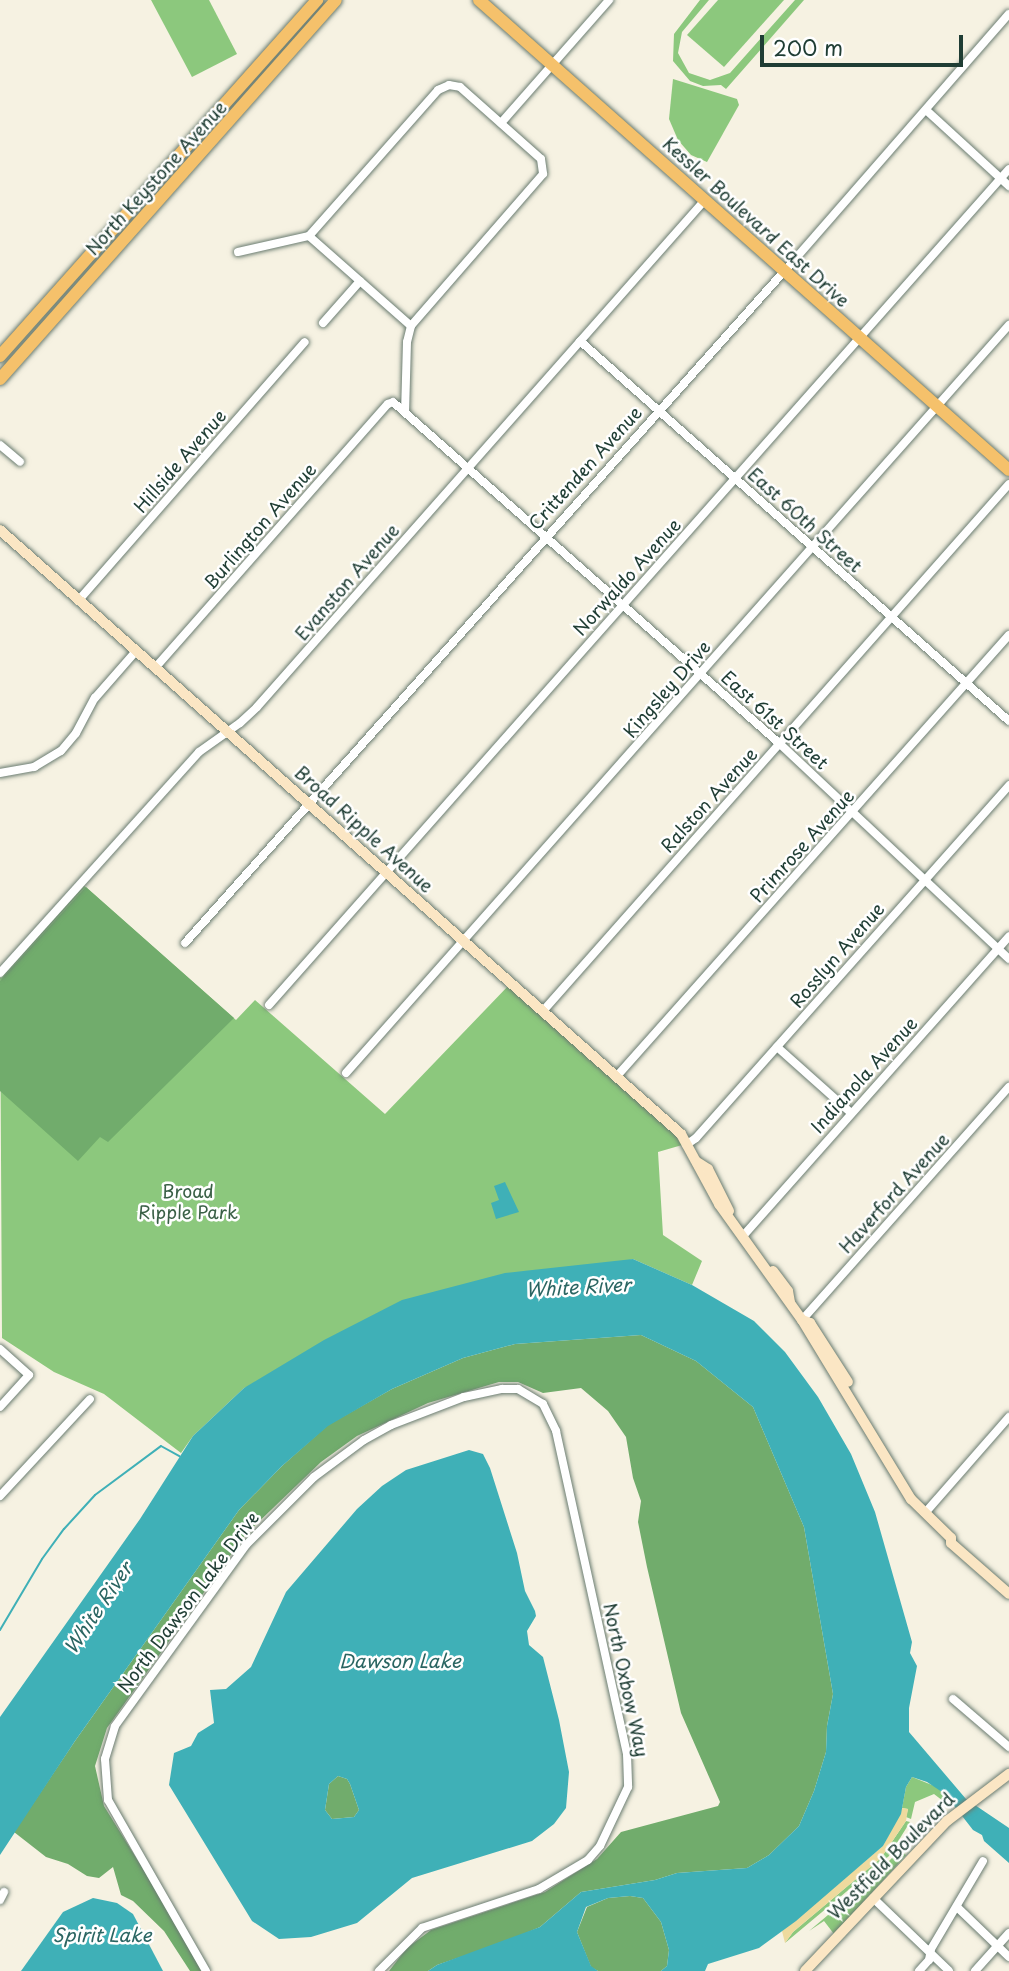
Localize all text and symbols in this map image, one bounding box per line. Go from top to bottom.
scale bar [764,21,967,65]
text: 200 m [773,31,843,63]
street label: North Keystone Avenue [81,96,231,260]
street label: Kessler Boulevard East Drive [657,131,855,313]
street label: Crittenden Avenue [524,402,646,534]
street label: Hillside Avenue [130,405,230,517]
street label: Burlington Avenue [200,459,320,593]
street label: East 60th Street [743,463,867,577]
street label: Norwaldo Avenue [569,514,685,640]
street label: Evanston Avenue [291,520,403,644]
street label: Kingsley Drive [618,635,716,743]
street label: East 61st Street [716,665,834,775]
street label: Ralston Avenue [657,744,761,856]
street label: Broad Ripple Avenue [290,761,438,897]
street label: Primrose Avenue [746,785,858,907]
street label: Rosslyn Avenue [785,898,889,1012]
street label: Indianola Avenue [806,1013,922,1137]
street label: Haverford Avenue [834,1129,954,1257]
park label: Broad Ripple Park [138,1181,238,1224]
water label: White River [525,1273,631,1301]
street label: North Dawson Lake Drive [112,1506,264,1698]
water label: White River [59,1558,137,1658]
street label: North Oxbow Way [599,1601,653,1759]
water label: Dawson Lake [339,1650,461,1672]
street label: Westfield Boulevard [823,1788,959,1924]
water label: Spirit Lake [52,1924,152,1946]

